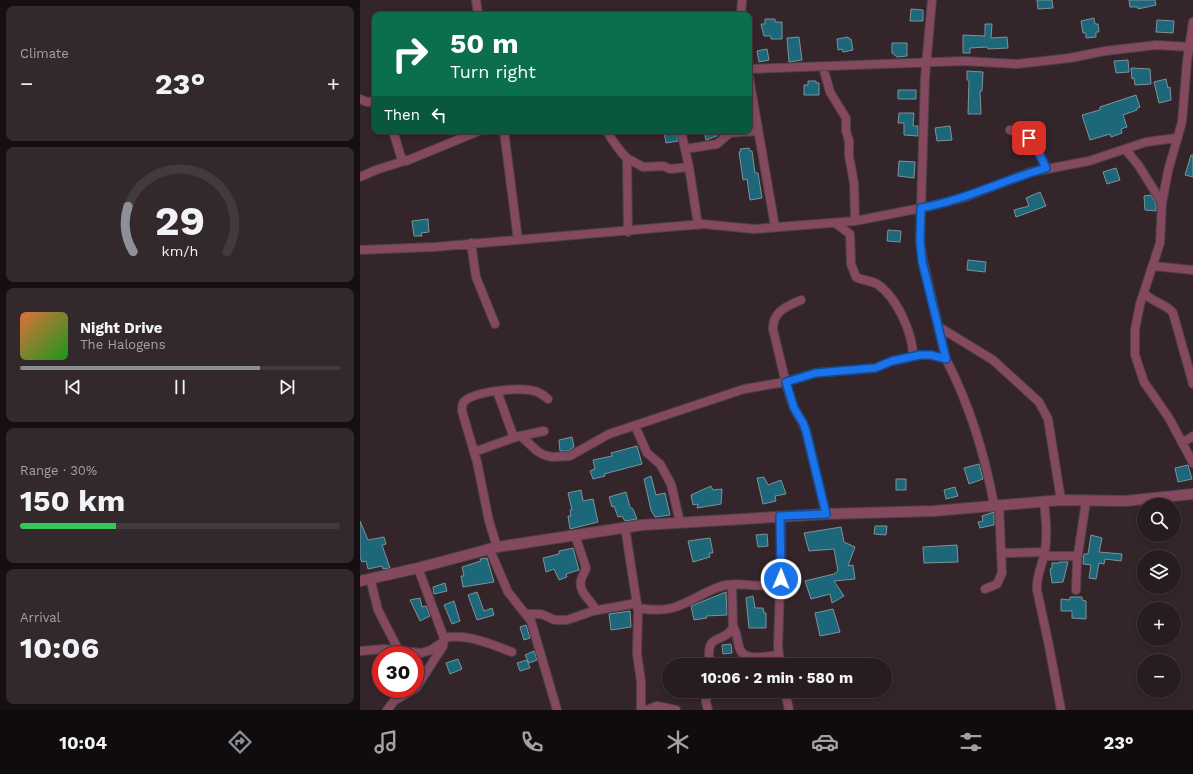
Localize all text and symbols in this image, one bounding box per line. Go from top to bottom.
text: 50 m [450,27,519,60]
icon: right [384,28,436,80]
text: Climate [20,46,69,61]
text: Turn right [450,61,536,82]
text: 23° [155,66,205,101]
text: − [20,71,33,96]
text: + [327,71,340,96]
icon: left [428,104,450,126]
text: Then [384,106,420,124]
pin [1012,121,1046,155]
icon: arrive [1018,127,1040,149]
text: 29 [155,196,205,245]
text: km/h [162,243,198,259]
text: Night Drive [80,319,163,337]
text: The Halogens [80,337,166,352]
icon: previous [62,376,84,398]
icon: pause [169,376,191,398]
icon: next [276,376,298,398]
text: Range · 30% [20,463,97,478]
text: 150 km [20,483,125,518]
map controls [1137,498,1181,698]
button: search [1137,498,1181,542]
button: layers [1137,550,1181,594]
position arrow [760,558,802,600]
button: + [1137,602,1181,646]
text: Arrival [20,610,61,625]
text: 10:06 [20,630,99,665]
speed limit sign: 30 [372,646,424,698]
button: − [1137,654,1181,698]
text: 10:06 · 2 min · 580 m [701,669,853,687]
icon: directions [226,728,254,756]
icon: music [372,728,400,756]
icon: phone [518,728,546,756]
icon: climate [664,728,692,756]
icon: car [811,728,839,756]
icon: filters [957,728,985,756]
text: 10:04 [59,732,107,753]
text: 23° [1103,732,1134,753]

